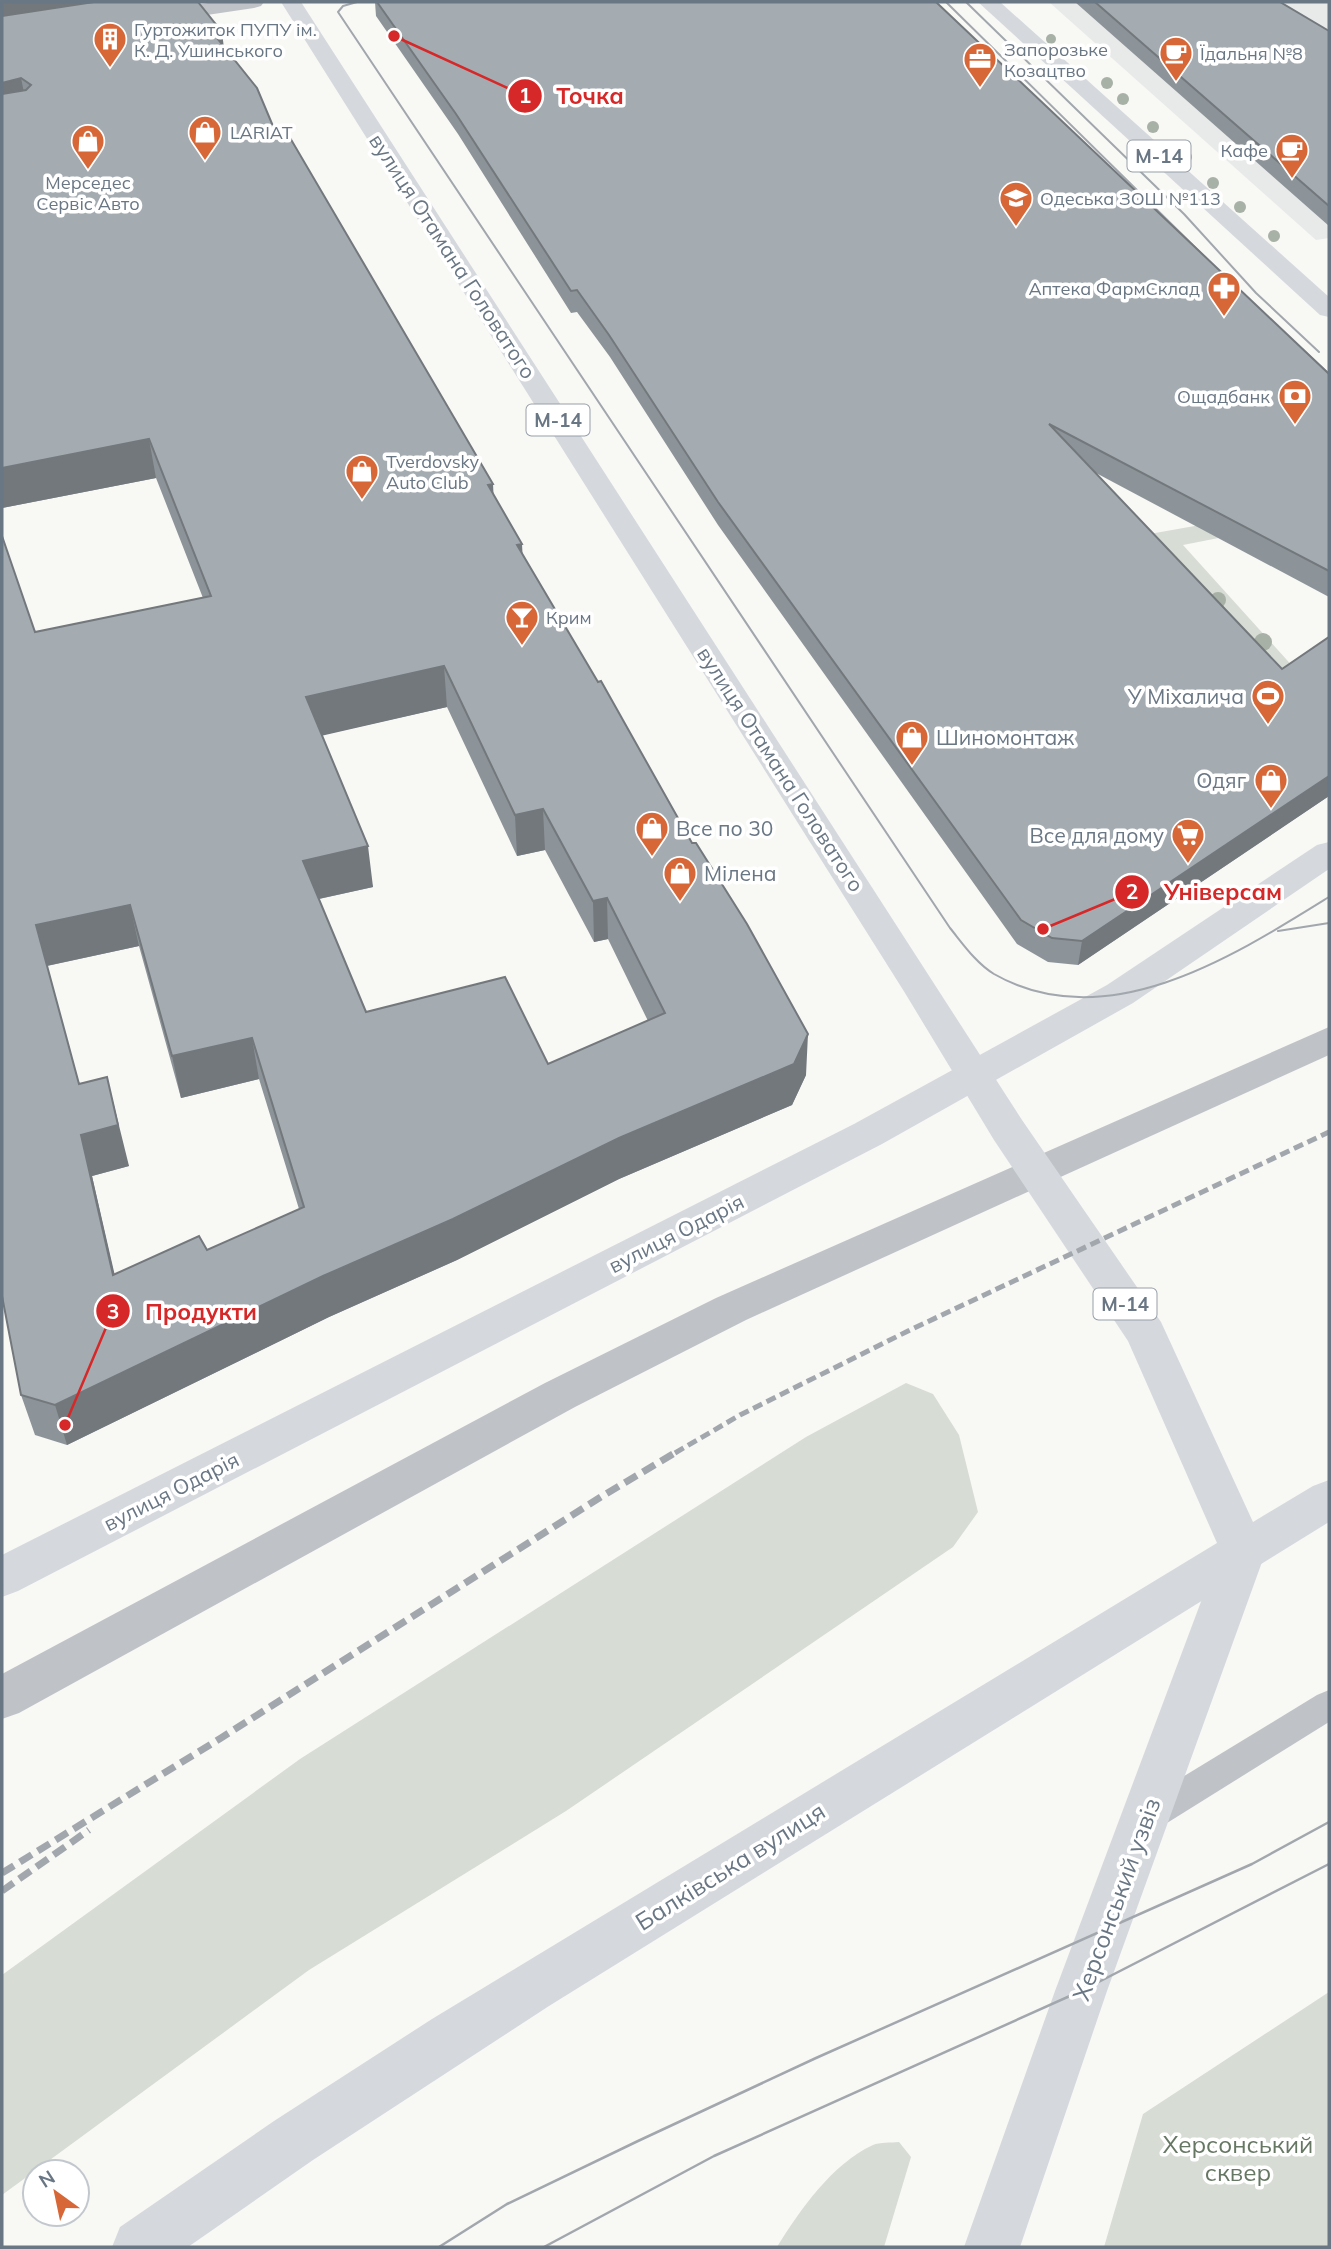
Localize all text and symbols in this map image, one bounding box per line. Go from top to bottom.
place label: Гуртожиток ПУПУ ім. К. Д. Ушинського [134,18,317,62]
building icon: Гуртожиток ПУПУ ім. К. Д. Ушинського [91,20,129,69]
cafe icon: Їдальня №8 [1157,34,1195,83]
place label: Запорозьке Козацтво [1004,38,1108,82]
office icon: Запорозьке Козацтво [961,40,999,89]
place label: Їдальня №8 [1199,42,1303,65]
callout: Точка [507,74,638,118]
text: Точка [556,81,624,110]
text: 1 [519,82,531,108]
shop icon: LARIAT [186,113,224,162]
place label: LARIAT [230,121,293,144]
shop icon: Мерседес Сервіс Авто [69,122,107,171]
street label: вулиця Отамана Головатого [364,129,542,383]
cafe icon: Кафе [1273,131,1311,180]
place label: Кафе [1221,139,1268,162]
road number: М-14 [1128,140,1190,172]
place label: Мерседес Сервіс Авто [36,171,140,215]
school or university icon: Одеська ЗОШ №113 [997,179,1035,228]
place label: Одеська ЗОШ №113 [1040,187,1221,210]
pharmacy icon: Аптека ФармСклад [1205,269,1243,318]
place label: Аптека ФармСклад [1028,277,1200,300]
bank icon: Ощадбанк [1276,377,1314,426]
place label: Ощадбанк [1177,385,1270,408]
road number: М-14 [526,404,590,436]
place label: Tverdovsky Auto Club [386,450,480,494]
shop icon: Tverdovsky Auto Club [343,452,381,501]
bar icon: Крим [503,598,541,647]
place label: Крим [546,606,592,629]
street label: вулиця Отамана Головатого [692,642,870,896]
sports icon: У Міхалича [1249,677,1287,726]
place label: У Міхалича [1127,683,1244,709]
shop icon: Шиномонтаж [893,718,931,767]
place label: Шиномонтаж [936,724,1074,750]
shop icon: Одяг [1252,761,1290,810]
place label: Одяг [1196,767,1247,793]
shop icon: Все по 30 [633,809,671,858]
place label: Все по 30 [676,815,773,841]
supermarket icon: Все для дому [1169,816,1207,865]
place label: Все для дому [1029,822,1164,848]
shop icon: Мілена [661,854,699,903]
place label: Мілена [704,860,777,886]
callout: Унiверсам [1115,870,1296,914]
text: Унiверсам [1163,877,1282,906]
text: 2 [1126,878,1138,904]
street label: вулиця Одарія [604,1188,748,1278]
road number: М-14 [1094,1288,1156,1320]
callout: Продукти [96,1289,271,1333]
text: Продукти [145,1297,257,1326]
text: 3 [107,1298,119,1324]
street label: вулиця Одарія [99,1446,243,1536]
street label: Херсонський узвіз [1065,1794,1167,2004]
street label: Балківська вулиця [630,1795,830,1937]
park label: Херсонський сквер [1163,2129,1313,2187]
north arrow [21,2158,91,2228]
text: N [34,2165,59,2193]

